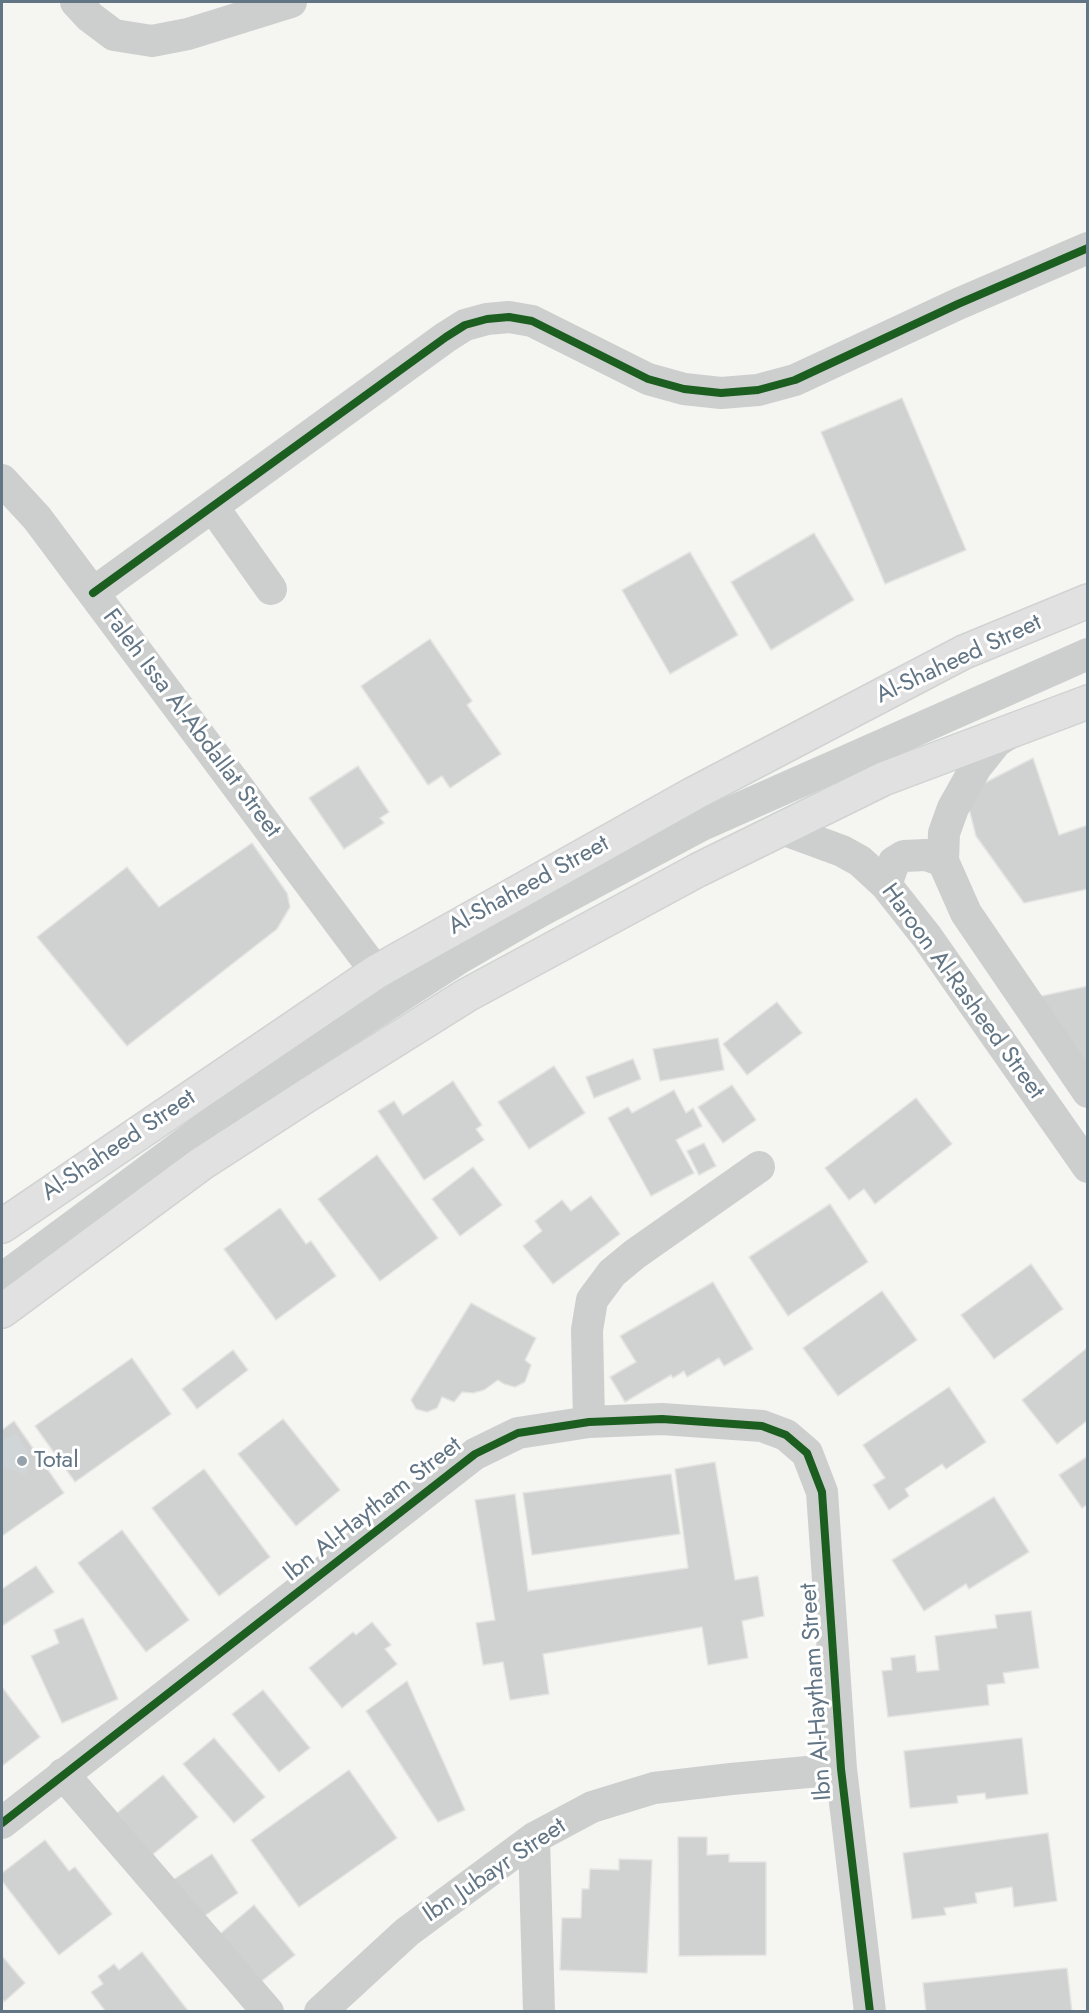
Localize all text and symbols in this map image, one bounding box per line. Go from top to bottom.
street label: Faleh Issa Al-Abdallat Street [96,604,286,844]
street label: Al-Shaheed Street [872,609,1046,711]
street label: Al-Shaheed Street [444,830,614,942]
street label: Haroon Al-Rasheed Street [874,879,1050,1105]
street label: Al-Shaheed Street [37,1084,201,1208]
street label: Ibn Al-Haytham Street [278,1432,468,1588]
place label: Total [34,1447,79,1475]
marker: Total [15,1454,29,1468]
street label: Ibn Al-Haytham Street [795,1582,839,1802]
street label: Ibn Jubayr Street [418,1813,572,1929]

